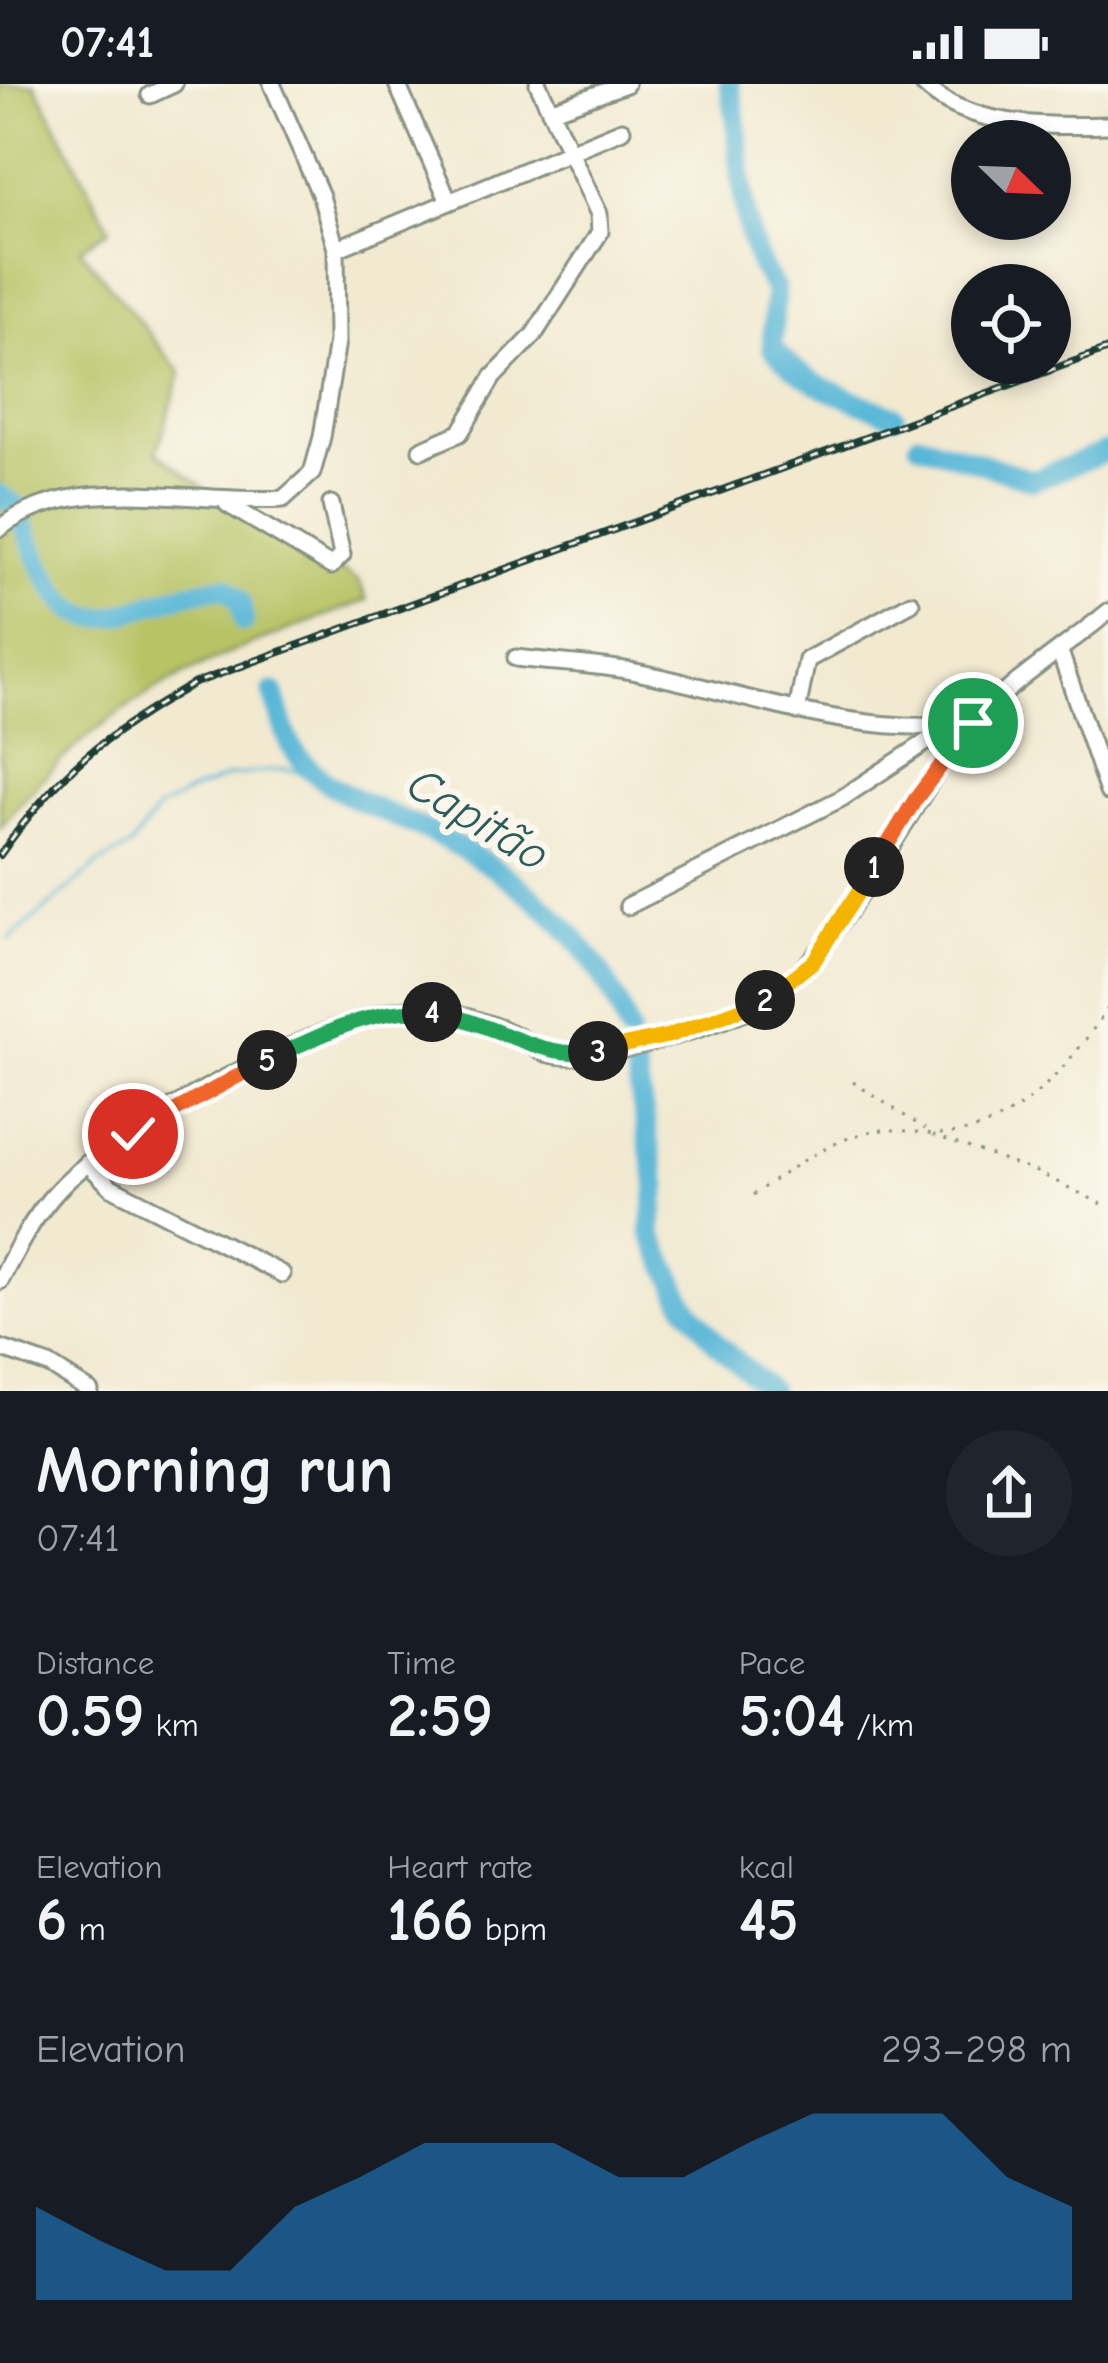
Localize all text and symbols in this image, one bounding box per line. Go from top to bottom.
text: 07:41 [60,16,154,68]
north arrow [951,120,1071,240]
map controls [951,120,1071,384]
button: locate [951,264,1071,384]
pin [922,672,1024,774]
icon: arrive [940,690,1006,756]
water label: Capitão [398,756,559,883]
pin: 1 [844,837,904,897]
text: 1 [868,848,880,886]
pin: 2 [735,970,795,1030]
text: 2 [757,981,773,1019]
pin: 4 [402,982,462,1042]
text: 4 [424,993,440,1031]
pin: 3 [568,1021,628,1081]
pin: 5 [237,1030,297,1090]
text: 3 [590,1032,606,1070]
text: 5 [258,1041,276,1079]
pin [82,1083,184,1185]
icon: check [100,1101,166,1167]
button: share [946,1430,1072,1556]
text: Morning run [36,1433,394,1509]
text: 07:41 [36,1516,120,1561]
text: Distance [36,1644,154,1682]
text: Time [387,1644,456,1682]
text: Pace [739,1644,805,1682]
text: 0.59 [36,1682,144,1751]
text: 2:59 [387,1682,493,1751]
text: 5:04 [739,1682,845,1751]
text: km [144,1706,199,1744]
text: /km [845,1706,914,1744]
text: Elevation [36,1848,162,1886]
text: Heart rate [387,1848,533,1886]
text: kcal [739,1848,794,1886]
text: 6 [36,1886,67,1955]
text: 166 [387,1886,474,1955]
text: 45 [739,1886,799,1955]
text: m [67,1910,106,1948]
text: bpm [474,1910,547,1948]
text: Elevation [36,2027,185,2072]
text: 293–298 m [881,2027,1072,2072]

